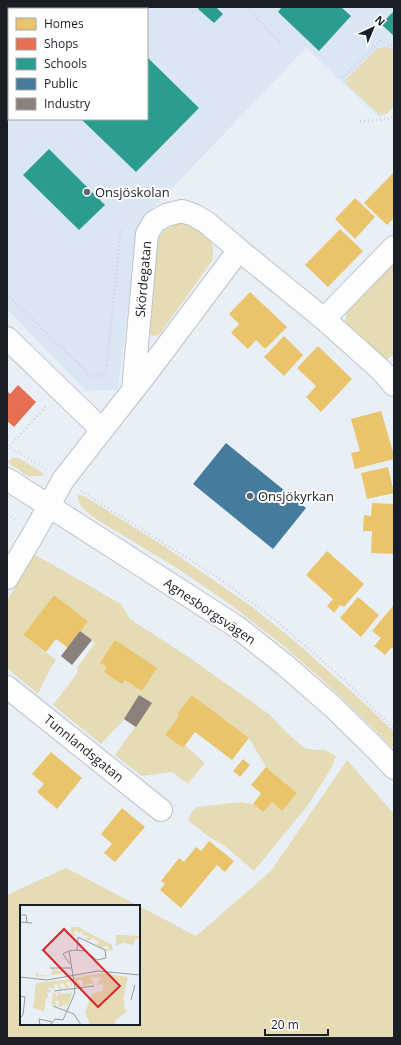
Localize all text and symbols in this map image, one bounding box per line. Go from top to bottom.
legend [8,8,148,120]
north arrow [353,8,393,48]
text: N [372,12,389,29]
text: Homes [44,15,84,32]
text: Shops [44,35,79,52]
text: Schools [44,55,87,72]
text: Public [44,75,78,92]
text: Industry [44,95,91,112]
place label: Onsjöskolan [95,183,170,201]
marker: Onsjöskolan [82,187,92,197]
street label: Skördegatan [131,240,155,318]
place label: Onsjökyrkan [258,487,334,505]
marker: Onsjökyrkan [245,491,255,501]
street label: Agnesborgsvägen [161,574,259,648]
street label: Tunnlandsgatan [40,710,128,786]
inset map [20,905,140,1025]
scale bar [265,1011,328,1037]
text: 20 m [271,1016,299,1033]

